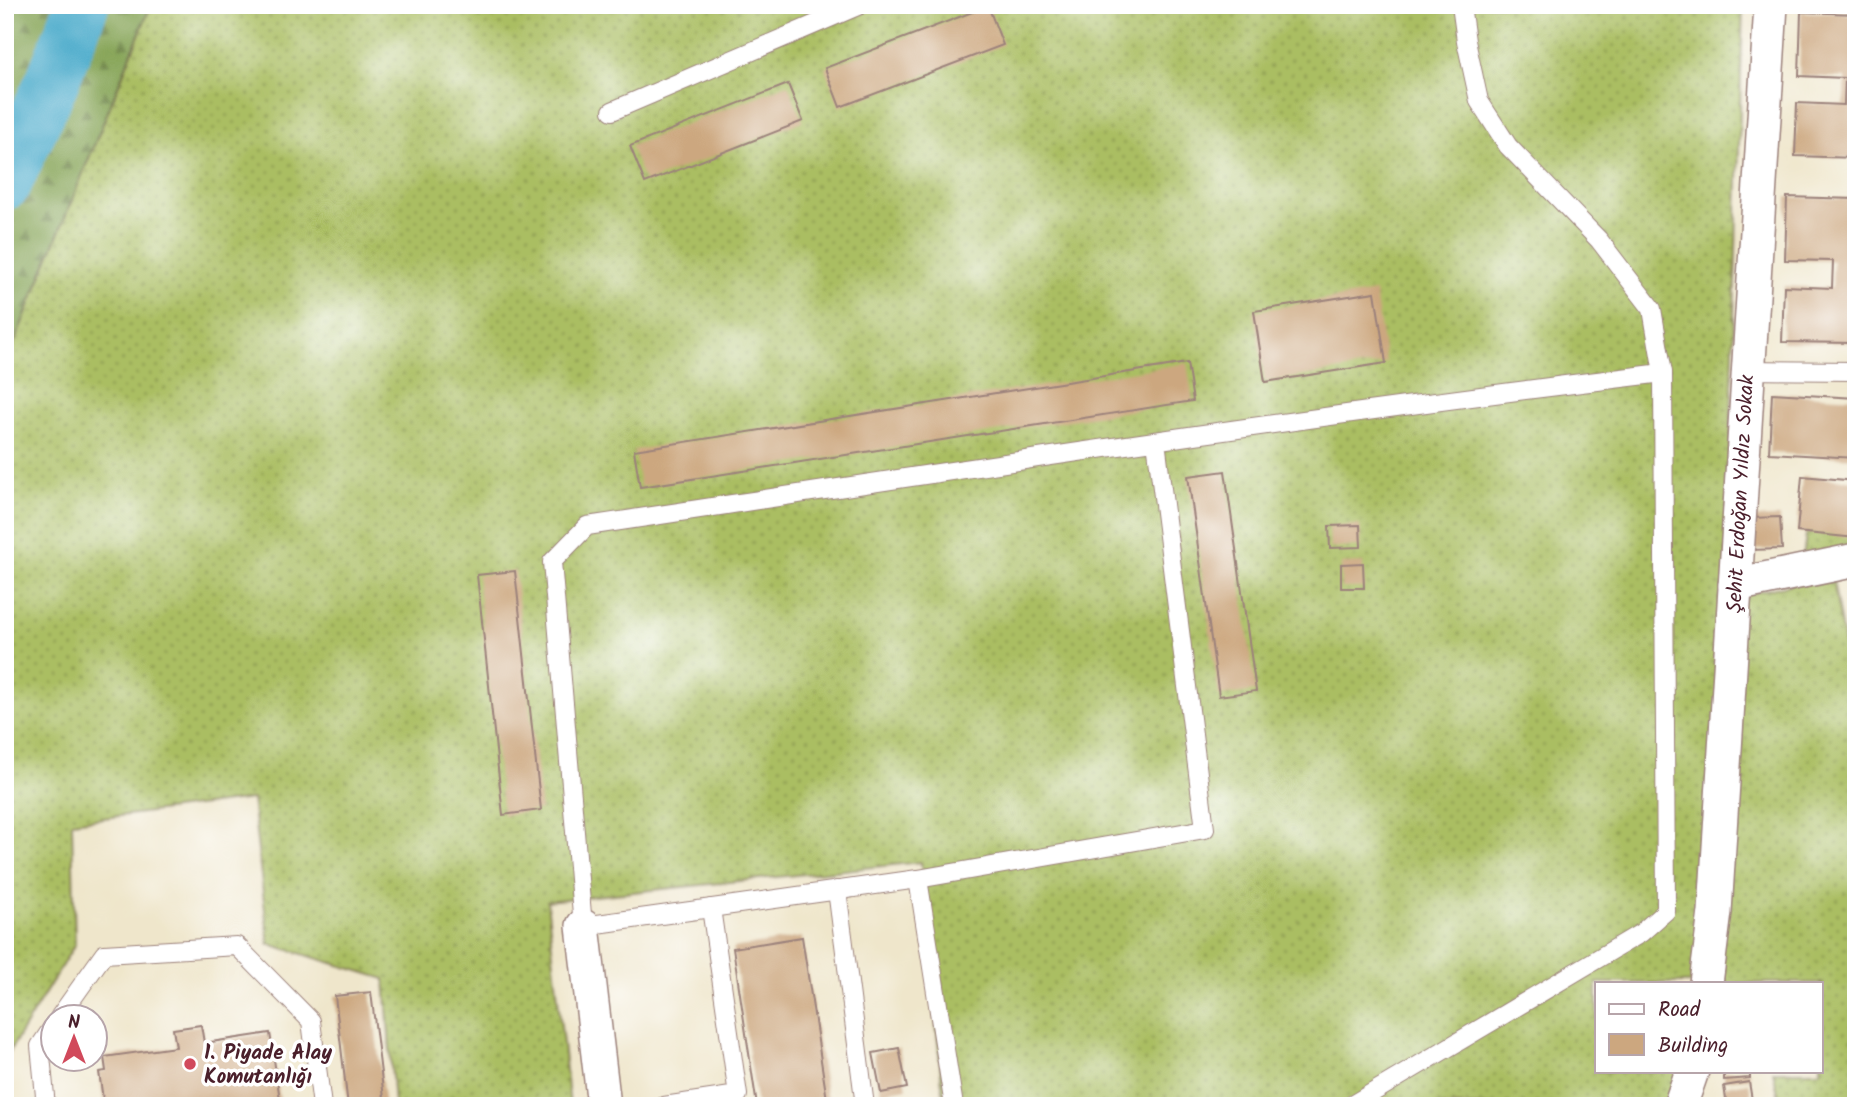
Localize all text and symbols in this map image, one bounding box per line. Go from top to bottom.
street label: Şehit Erdoğan Yıldız Sokak [1719,374,1764,614]
legend [1595,982,1822,1072]
text: Road [1658,994,1701,1027]
north arrow [38,1002,108,1072]
text: N [68,1008,80,1038]
text: Building [1658,1030,1728,1063]
place label: 1. Piyade Alay Komutanlığı [204,1037,332,1094]
marker: 1. Piyade Alay Komutanlığı [182,1056,198,1072]

